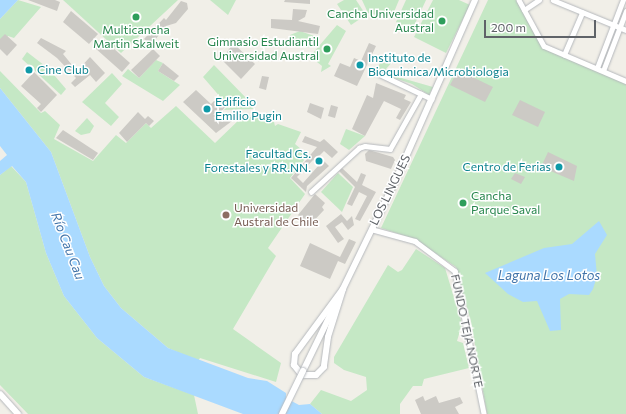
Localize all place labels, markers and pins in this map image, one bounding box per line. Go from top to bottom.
place label: Cancha Universidad Austral [327,7,434,35]
marker: Multicancha Martin Skalweit [131,12,141,22]
marker: Cancha Universidad Austral [437,16,447,26]
place label: Multicancha Martin Skalweit [93,23,179,51]
place label: Gimnasio Estudiantil Universidad Austral [207,35,319,63]
marker: Gimnasio Estudiantil Universidad Austral [322,44,332,54]
place label: Instituto de Bioquimica/Microbiologia [368,51,509,79]
marker: Instituto de Bioquimica/Microbiologia [355,60,365,70]
place label: Cine Club [37,63,89,77]
marker: Cine Club [24,65,34,75]
place label: Edificio Emilio Pugin [215,95,282,123]
marker: Edificio Emilio Pugin [202,104,212,114]
place label: Facultad Cs. Forestales y RR.NN. [204,147,311,175]
marker: Facultad Cs. Forestales y RR.NN. [314,156,324,166]
place label: Centro de Ferias [462,160,551,174]
marker: Centro de Ferias [554,162,564,172]
place label: Cancha Parque Saval [471,189,540,217]
marker: Cancha Parque Saval [458,198,468,208]
place label: Universidad Austral de Chile [234,201,319,229]
marker: Universidad Austral de Chile [221,210,231,220]

